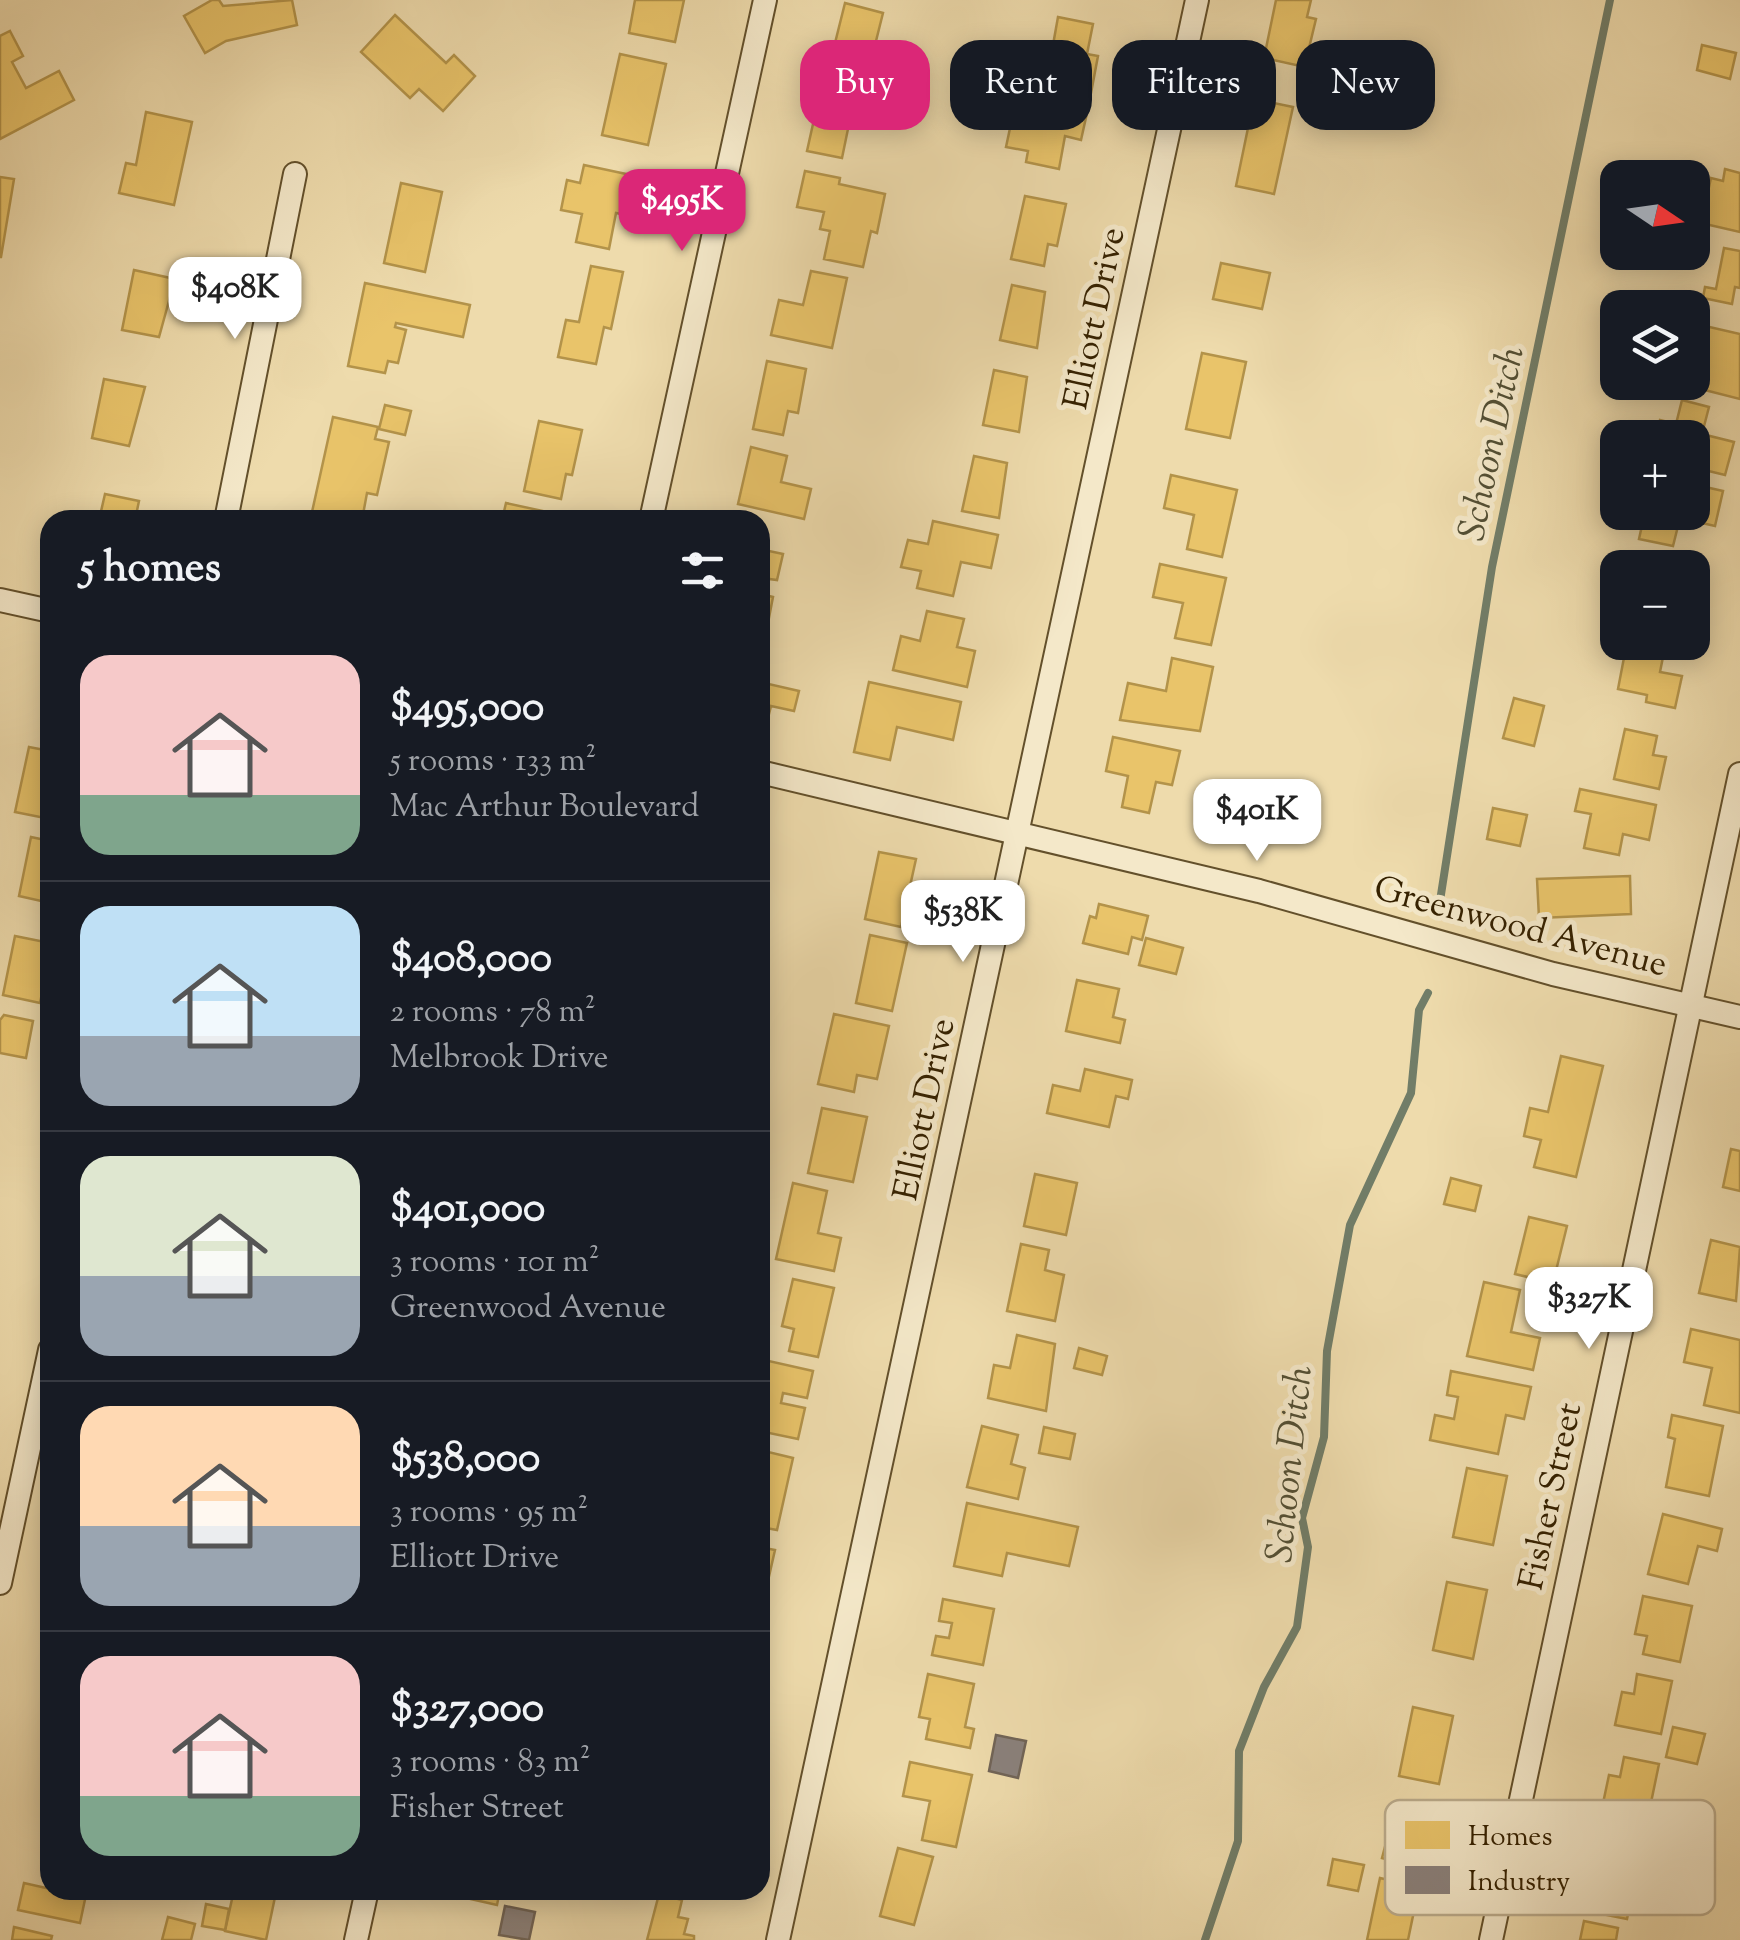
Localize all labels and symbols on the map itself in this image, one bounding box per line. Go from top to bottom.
north arrow [1600,160,1710,270]
pin: $495K [612,169,752,254]
street label: Elliott Drive [1052,223,1141,415]
pin: $408K [165,257,305,342]
water label: Schoon Ditch [1447,341,1541,546]
pin: $401K [1187,779,1327,864]
street label: Greenwood Avenue [1368,865,1672,992]
pin: $538K [893,880,1033,965]
street label: Elliott Drive [882,1014,971,1206]
pin: $327K [1519,1267,1659,1352]
water label: Schoon Ditch [1255,1363,1329,1565]
street label: Fisher Street [1508,1398,1597,1595]
legend [1385,1800,1715,1915]
text: Homes [1468,1818,1552,1858]
text: Industry [1468,1863,1570,1903]

